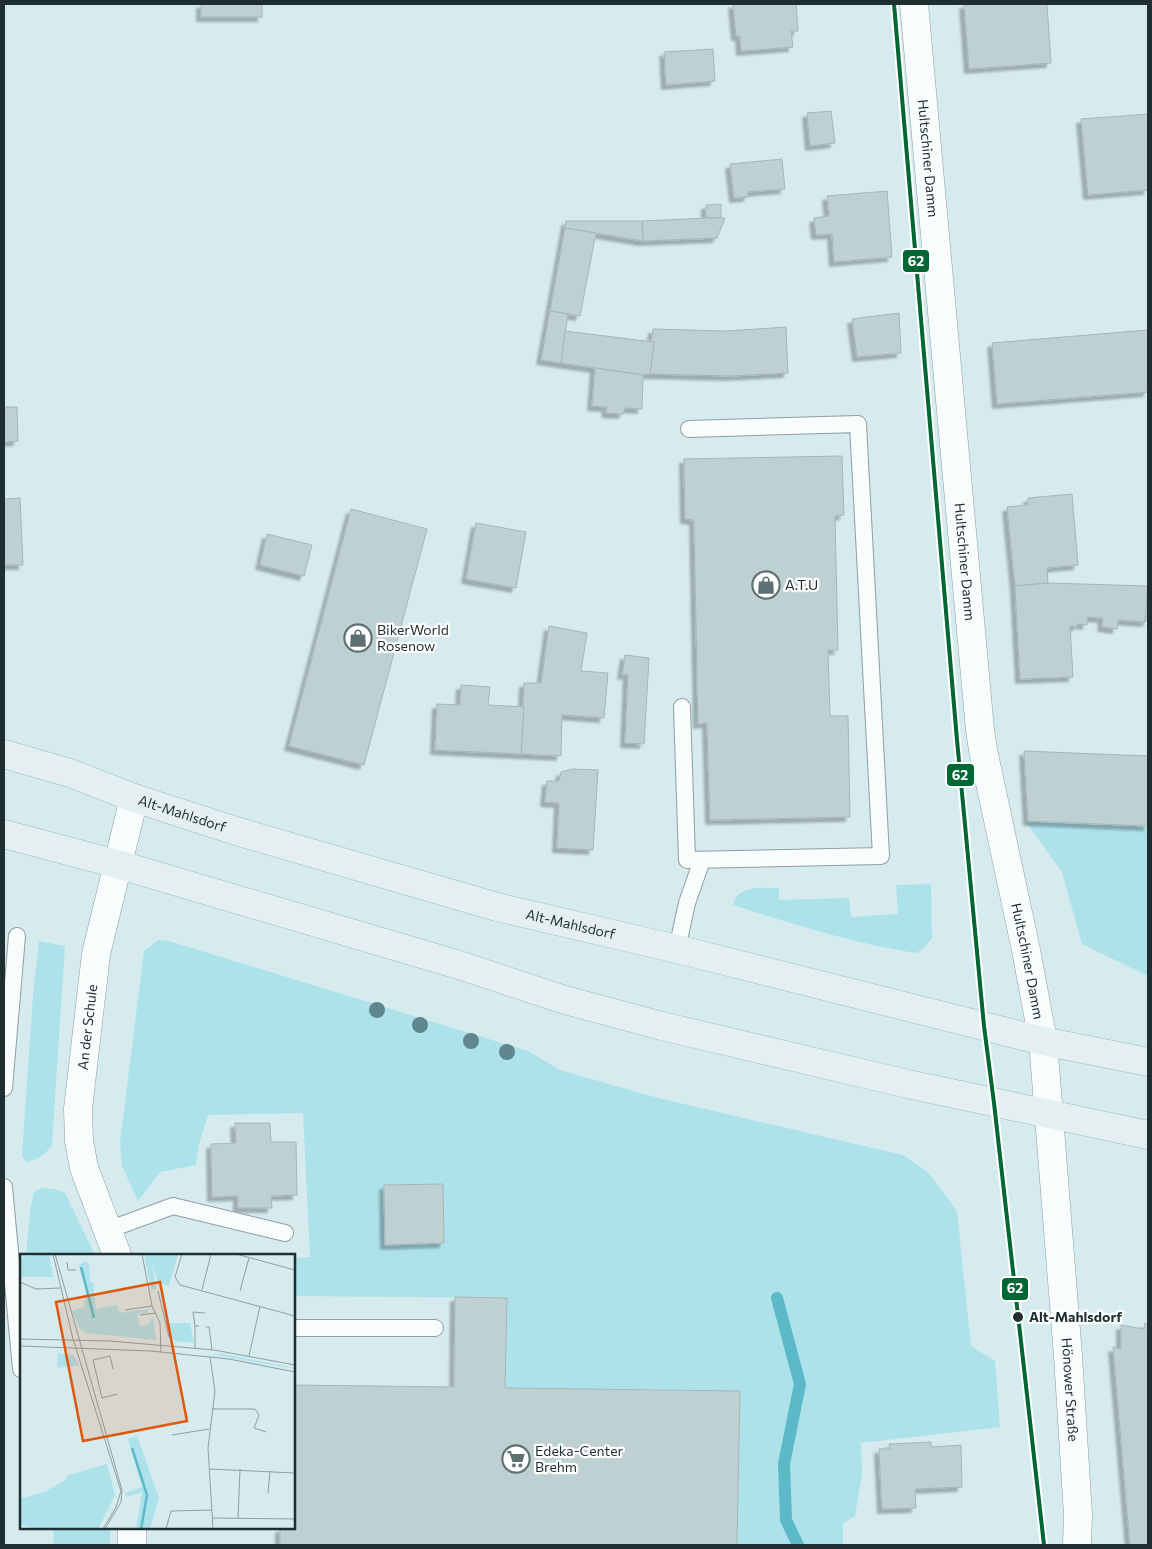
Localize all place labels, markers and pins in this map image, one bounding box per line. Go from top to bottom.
shop icon: A.T.U [751,570,781,600]
place label: A.T.U [785,576,818,593]
place label: BikerWorld Rosenow [377,621,449,654]
shop icon: BikerWorld Rosenow [343,623,373,653]
place label: Alt-Mahlsdorf [1029,1308,1122,1325]
marker: Alt-Mahlsdorf [1011,1310,1025,1324]
place label: Edeka-Center Brehm [535,1442,624,1475]
supermarket icon: Edeka-Center Brehm [501,1444,531,1474]

